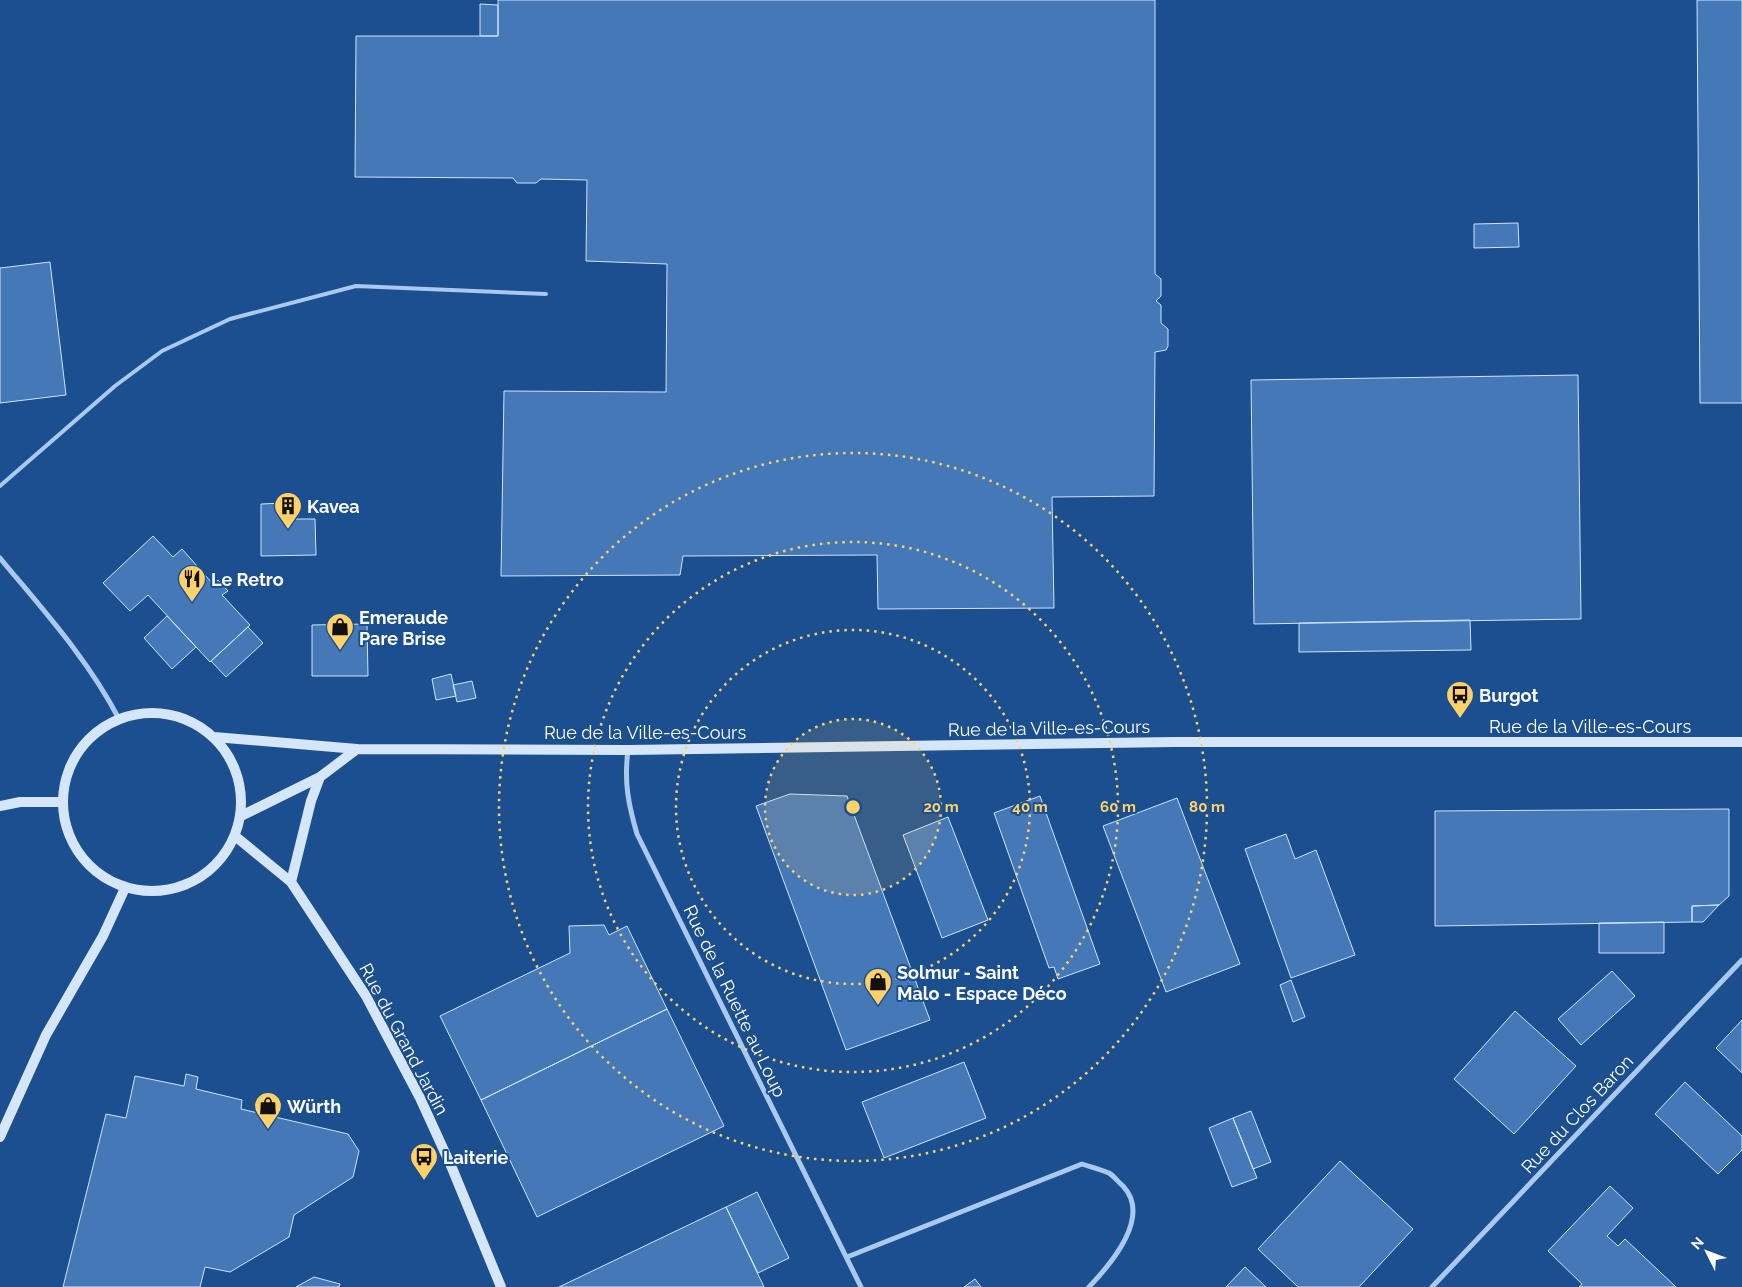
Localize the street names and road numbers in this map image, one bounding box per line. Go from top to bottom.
street label: Rue de la Ville-es-Cours [948,716,1151,740]
street label: Rue de la Ville-es-Cours [1489,716,1691,737]
street label: Rue de la Ville-es-Cours [544,722,746,743]
street label: Rue de la Ruette au Loup [679,902,791,1100]
street label: Rue du Grand Jardin [355,960,453,1118]
street label: Rue du Clos Baron [1517,1050,1637,1178]

